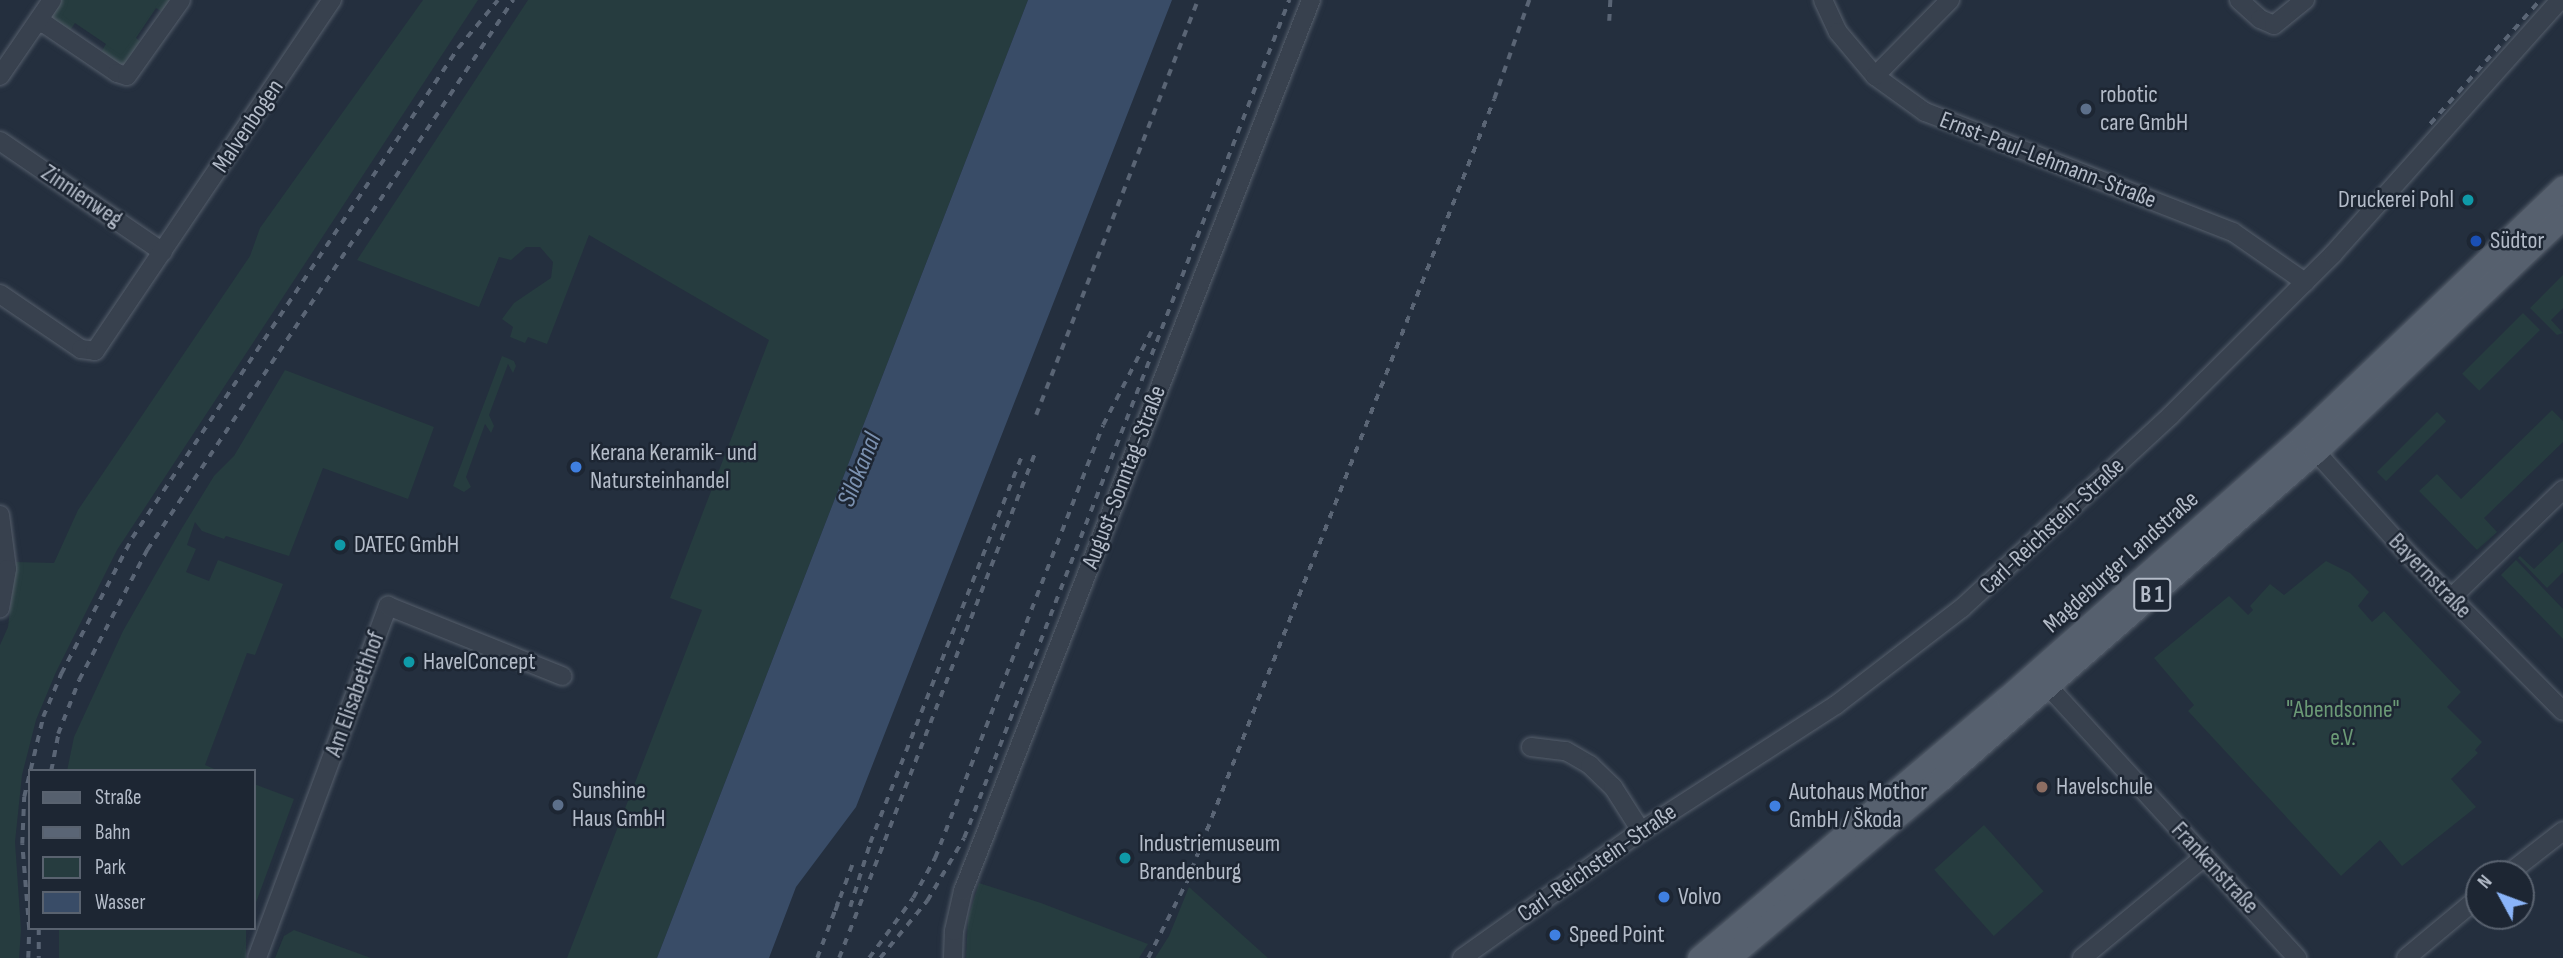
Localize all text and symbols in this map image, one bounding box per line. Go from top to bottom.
street label: Malvenbogen [206,74,290,178]
place label: robotic care GmbH [2100,81,2188,137]
marker: robotic care GmbH [2078,101,2094,117]
street label: Ernst-Paul-Lehmann-Straße [1936,105,2160,215]
street label: Zinnienweg [36,158,128,234]
place label: Druckerei Pohl [2338,186,2454,214]
marker: Druckerei Pohl [2460,192,2476,208]
place label: Südtor [2490,227,2544,255]
marker: Südtor [2468,233,2484,249]
street label: August-Sonntag-Straße [1076,381,1172,573]
water label: Silokanal [831,429,889,511]
place label: Kerana Keramik- und Natursteinhandel [590,439,757,495]
street label: Carl-Reichstein-Straße [1974,452,2130,600]
marker: Kerana Keramik- und Natursteinhandel [568,459,584,475]
street label: Magdeburger Landstraße [2038,485,2204,639]
street label: Bayernstraße [2382,527,2478,625]
place label: DATEC GmbH [354,531,459,559]
marker: DATEC GmbH [332,537,348,553]
road number: B 1 [2133,576,2171,614]
street label: Am Elisabethhof [319,627,391,761]
place label: HavelConcept [423,648,536,676]
marker: HavelConcept [401,654,417,670]
park label: "Abendsonne" e.V. [2286,696,2400,752]
legend [28,769,256,930]
place label: Havelschule [2056,773,2153,801]
place label: Sunshine Haus GmbH [572,777,665,833]
place label: Autohaus Mothor GmbH / Škoda [1789,778,1927,834]
marker: Havelschule [2034,779,2050,795]
text: Straße [95,785,141,810]
marker: Sunshine Haus GmbH [550,797,566,813]
street label: Carl-Reichstein-Straße [1512,797,1682,929]
marker: Autohaus Mothor GmbH / Škoda [1767,798,1783,814]
street label: Frankenstraße [2165,816,2265,920]
text: Bahn [95,820,130,845]
place label: Industriemuseum Brandenburg [1139,830,1280,886]
marker: Industriemuseum Brandenburg [1117,850,1133,866]
text: Park [95,855,126,880]
north arrow [2465,860,2535,930]
text: N [2473,871,2497,894]
place label: Volvo [1678,883,1722,911]
marker: Volvo [1656,889,1672,905]
text: Wasser [95,890,146,915]
place label: Speed Point [1569,921,1665,949]
marker: Speed Point [1547,927,1563,943]

